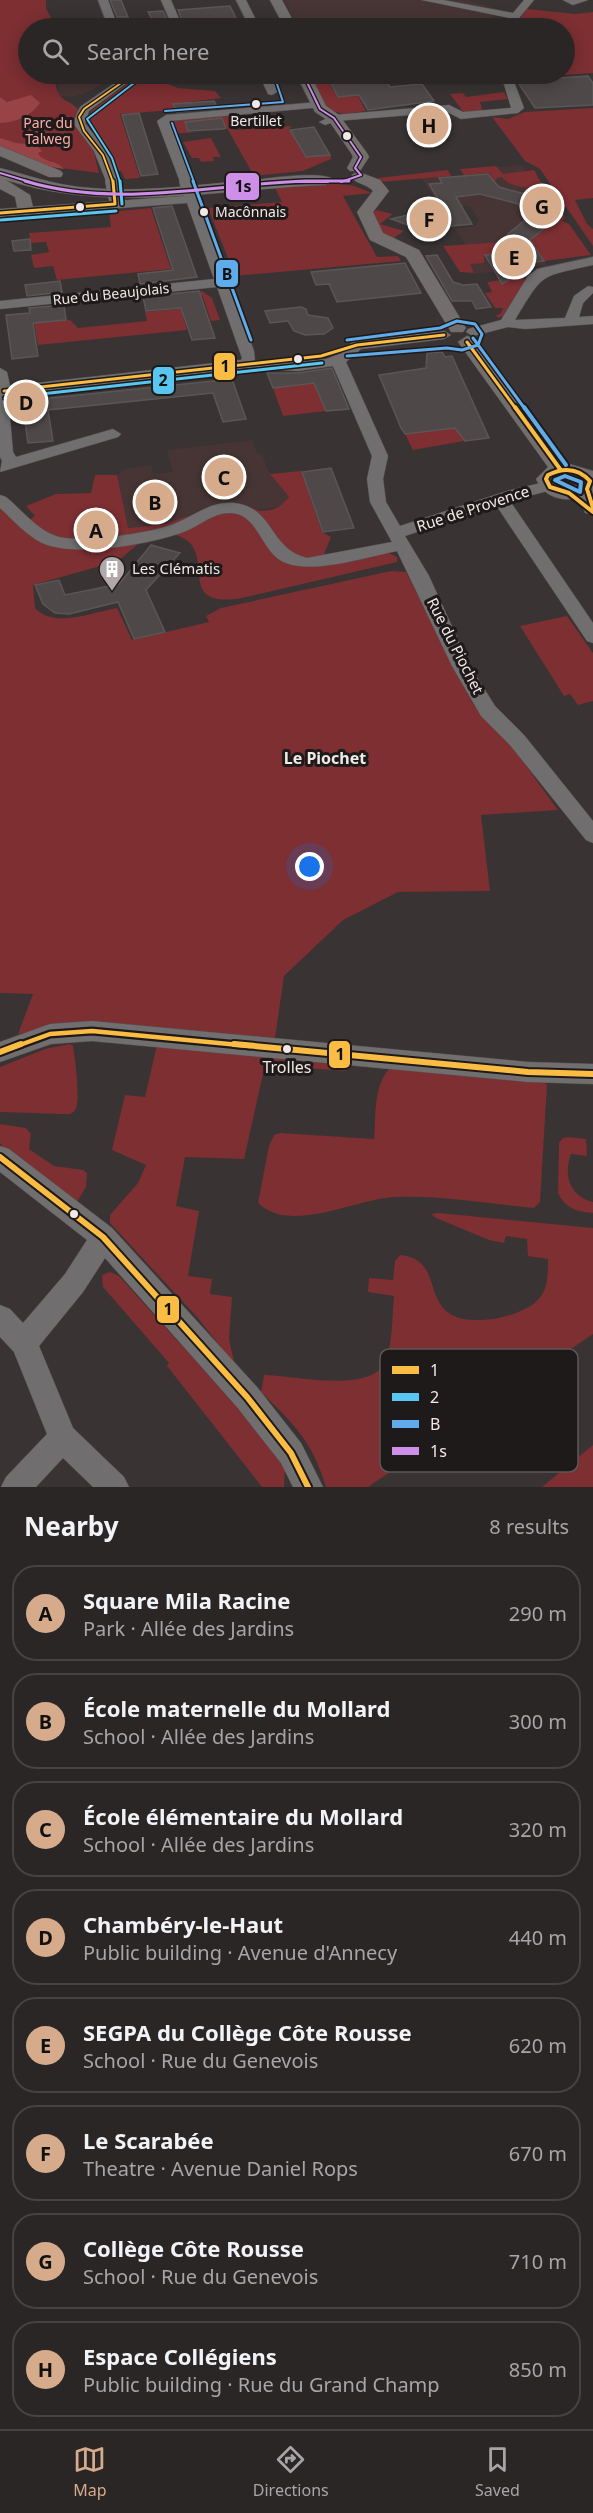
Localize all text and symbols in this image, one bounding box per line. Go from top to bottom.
search box [18,18,575,84]
icon: search [39,35,72,68]
text: Search here [87,36,209,66]
marker: Bertillet [250,98,262,110]
pin: H [410,102,448,148]
place label: Bertillet [230,111,282,130]
park label: Parc du Talweg [23,113,73,148]
unlabelled marker [341,130,353,142]
line badge: 1s [225,172,260,201]
text: 1s [234,175,252,197]
pin: G [522,184,562,228]
pin: F [410,196,448,242]
unlabelled marker [74,201,86,213]
place label: Macônnais [215,202,287,221]
marker: Macônnais [198,206,210,218]
pin: E [494,234,534,280]
line badge: B [215,259,239,288]
text: B [222,263,232,285]
street label: Rue du Beaujolais [52,278,170,309]
line badge: 1 [213,352,236,381]
unlabelled marker [292,353,304,365]
text: 1 [220,355,230,377]
line badge: 2 [152,366,175,395]
text: 2 [158,369,168,391]
pin: D [6,380,46,424]
pin: C [204,454,244,500]
pin: B [136,480,174,524]
street label: Rue de Provence [414,480,532,536]
pin: A [76,508,116,552]
building icon: Les Clématis [97,554,127,592]
place label: Les Clématis [132,558,220,578]
street label: Rue du Piochet [423,594,489,698]
district label: Le Piochet [284,747,366,769]
your location [295,852,324,881]
line badge: 1 [328,1040,351,1069]
marker: Trolles [281,1043,293,1055]
text: 1 [335,1043,345,1065]
place label: Trolles [262,1056,312,1078]
unlabelled marker [68,1208,80,1220]
line badge: 1 [156,1295,180,1324]
text: 1 [163,1298,173,1320]
legend [380,1349,578,1472]
text: 1 [430,1359,439,1381]
text: 2 [430,1386,439,1408]
text: B [430,1413,440,1435]
text: 1s [430,1440,447,1462]
text: Nearby [24,1508,119,1544]
text: 8 results [489,1513,569,1540]
text: Square Mila Racine [83,1585,291,1615]
text: A [39,1600,52,1627]
text: 290 m [509,1600,567,1627]
text: Park · Allée des Jardins [83,1615,294,1642]
text: École maternelle du Mollard [83,1693,390,1723]
text: B [39,1708,52,1735]
text: 300 m [509,1708,567,1735]
text: School · Allée des Jardins [83,1723,314,1750]
text: École élémentaire du Mollard [83,1801,403,1831]
text: C [39,1816,52,1843]
text: 320 m [509,1816,567,1843]
text: School · Allée des Jardins [83,1831,314,1858]
text: Chambéry-le-Haut [83,1909,283,1939]
text: D [38,1924,53,1951]
text: 440 m [509,1924,567,1951]
text: Public building · Avenue d'Annecy [83,1939,397,1966]
text: SEGPA du Collège Côte Rousse [83,2017,412,2047]
text: E [40,2032,51,2059]
text: 620 m [509,2032,567,2059]
text: School · Rue du Genevois [83,2047,318,2074]
text: Le Scarabée [83,2125,214,2155]
text: F [40,2140,51,2167]
text: 670 m [509,2140,567,2167]
text: Theatre · Avenue Daniel Rops [83,2155,358,2182]
text: Collège Côte Rousse [83,2233,304,2263]
text: G [38,2248,53,2275]
text: 710 m [509,2248,567,2275]
text: School · Rue du Genevois [83,2263,318,2290]
text: Espace Collégiens [83,2341,277,2371]
text: H [38,2356,53,2383]
text: 850 m [509,2356,567,2383]
text: Public building · Rue du Grand Champ [83,2371,440,2398]
tab: Map [73,2443,106,2501]
tab: Directions [253,2443,329,2501]
tab: Saved [475,2443,520,2501]

